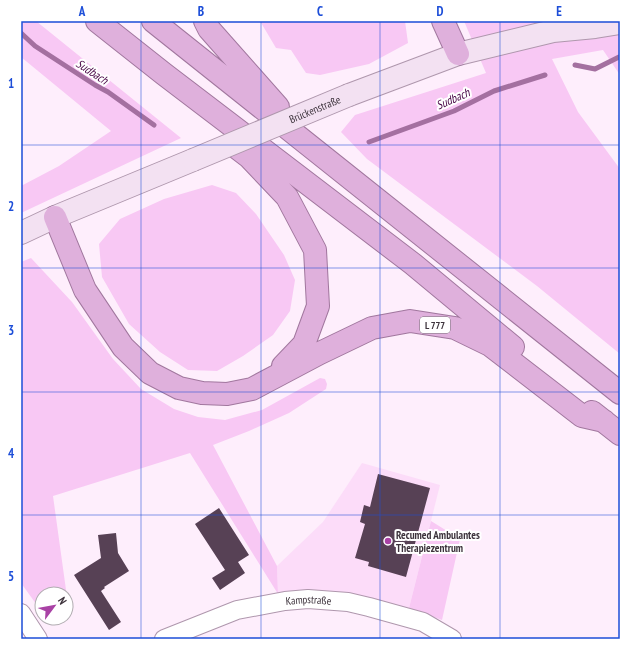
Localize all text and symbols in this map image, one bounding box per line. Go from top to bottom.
text: A [78,3,86,20]
text: B [198,3,204,20]
text: C [317,3,323,20]
text: D [437,3,444,20]
text: E [556,3,562,20]
water label: Sudbach [73,56,112,88]
text: 1 [8,75,14,92]
water label: Sudbach [434,84,473,113]
street label: Brückenstraße [287,92,343,126]
text: 2 [8,198,14,215]
road number: L 777 [420,317,450,333]
text: 3 [8,322,14,339]
text: 4 [8,445,15,462]
place label: Recumed Ambulantes Therapiezentrum [396,528,480,555]
marker: Recumed Ambulantes Therapiezentrum [383,536,393,546]
text: 5 [8,568,14,585]
north arrow [34,586,74,626]
street label: Kampstraße [285,592,332,608]
text: N [55,594,70,607]

